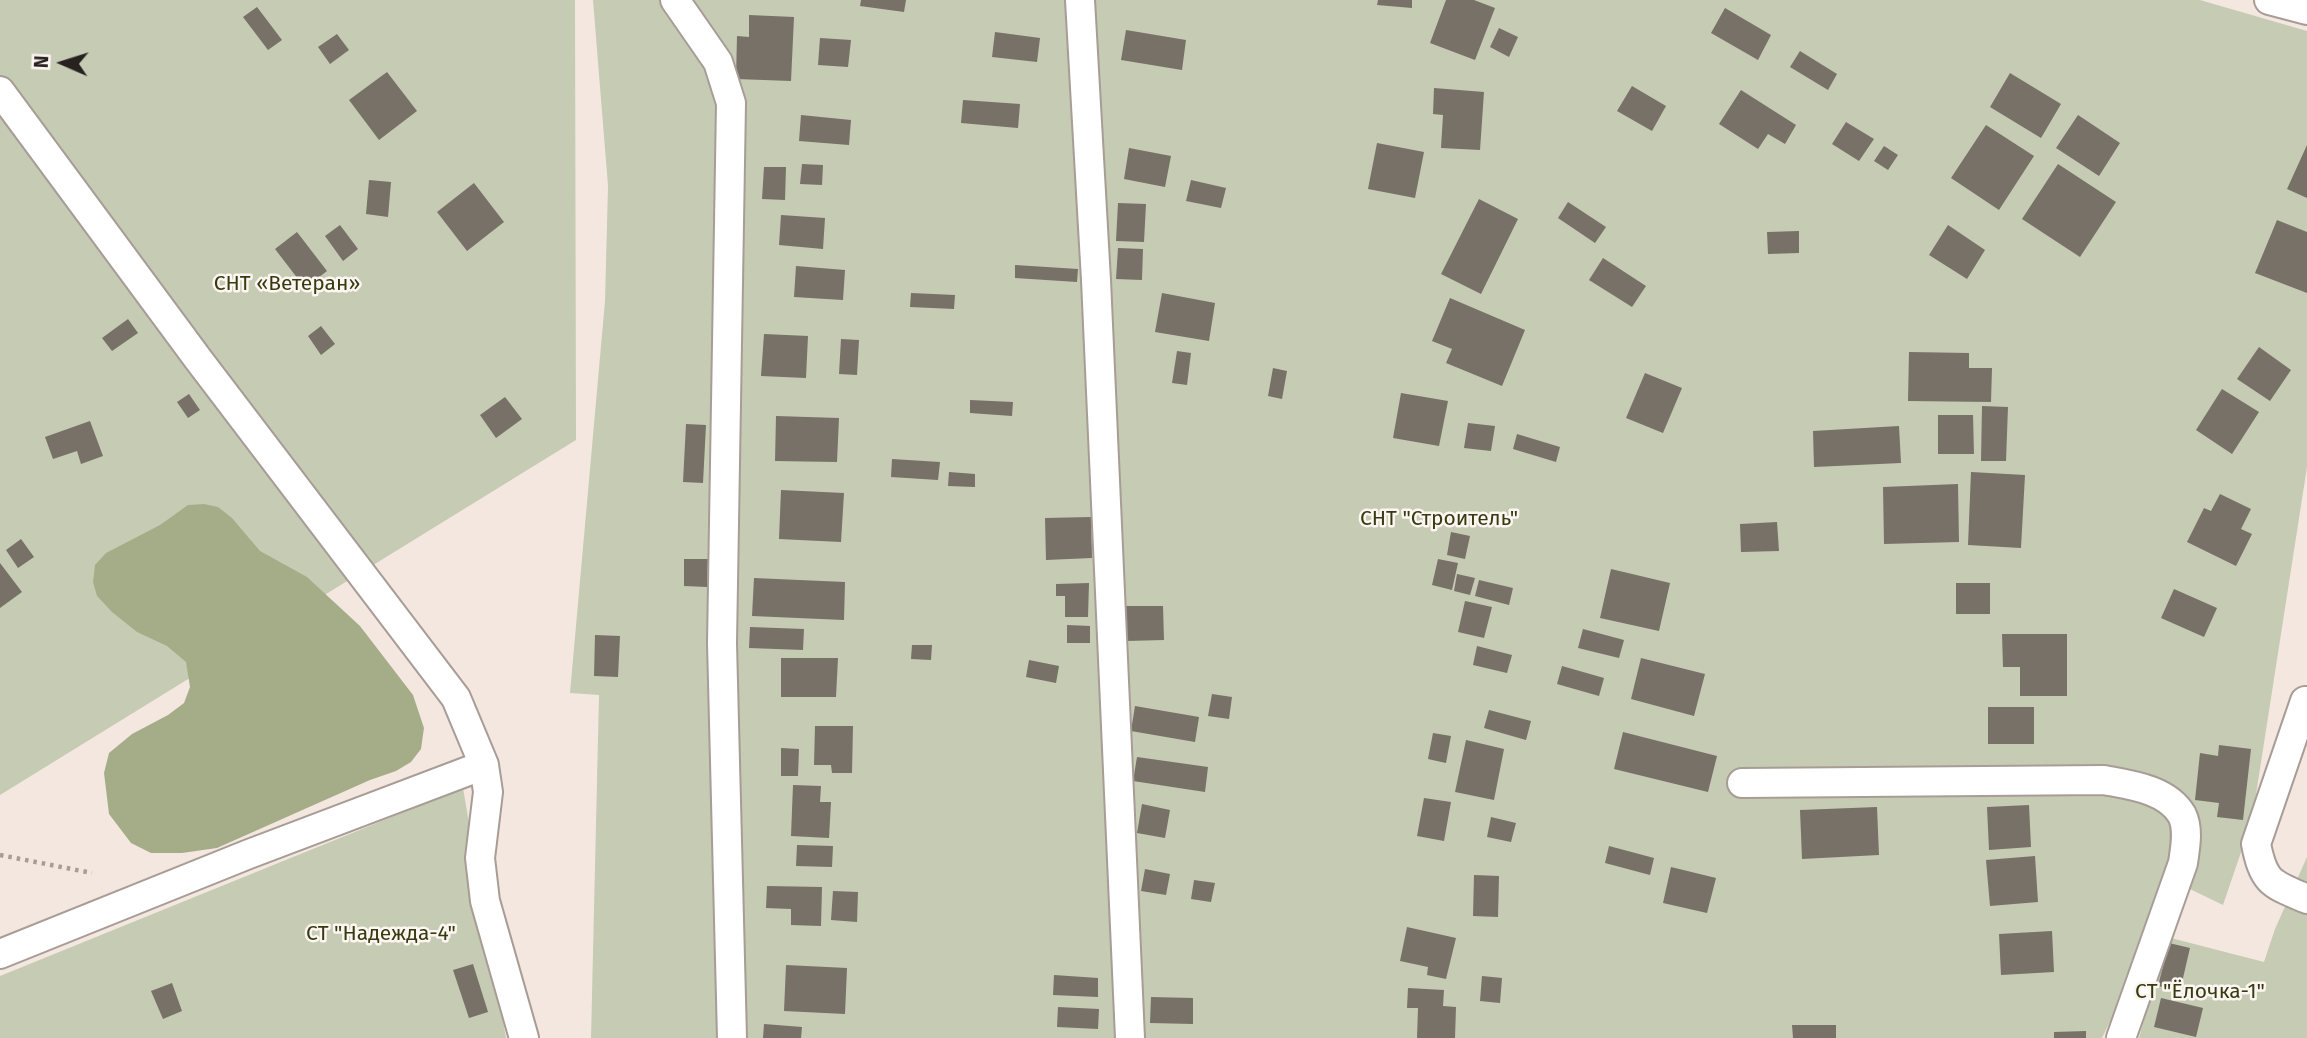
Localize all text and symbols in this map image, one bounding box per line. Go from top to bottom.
north arrow [28,28,98,98]
text: N [30,55,53,69]
park label: СНТ «Ветеран» [214,271,360,297]
park label: СНТ "Строитель" [1360,506,1518,532]
park label: СТ "Надежда-4" [306,921,456,947]
park label: СТ "Ёлочка-1" [2135,979,2265,1005]

